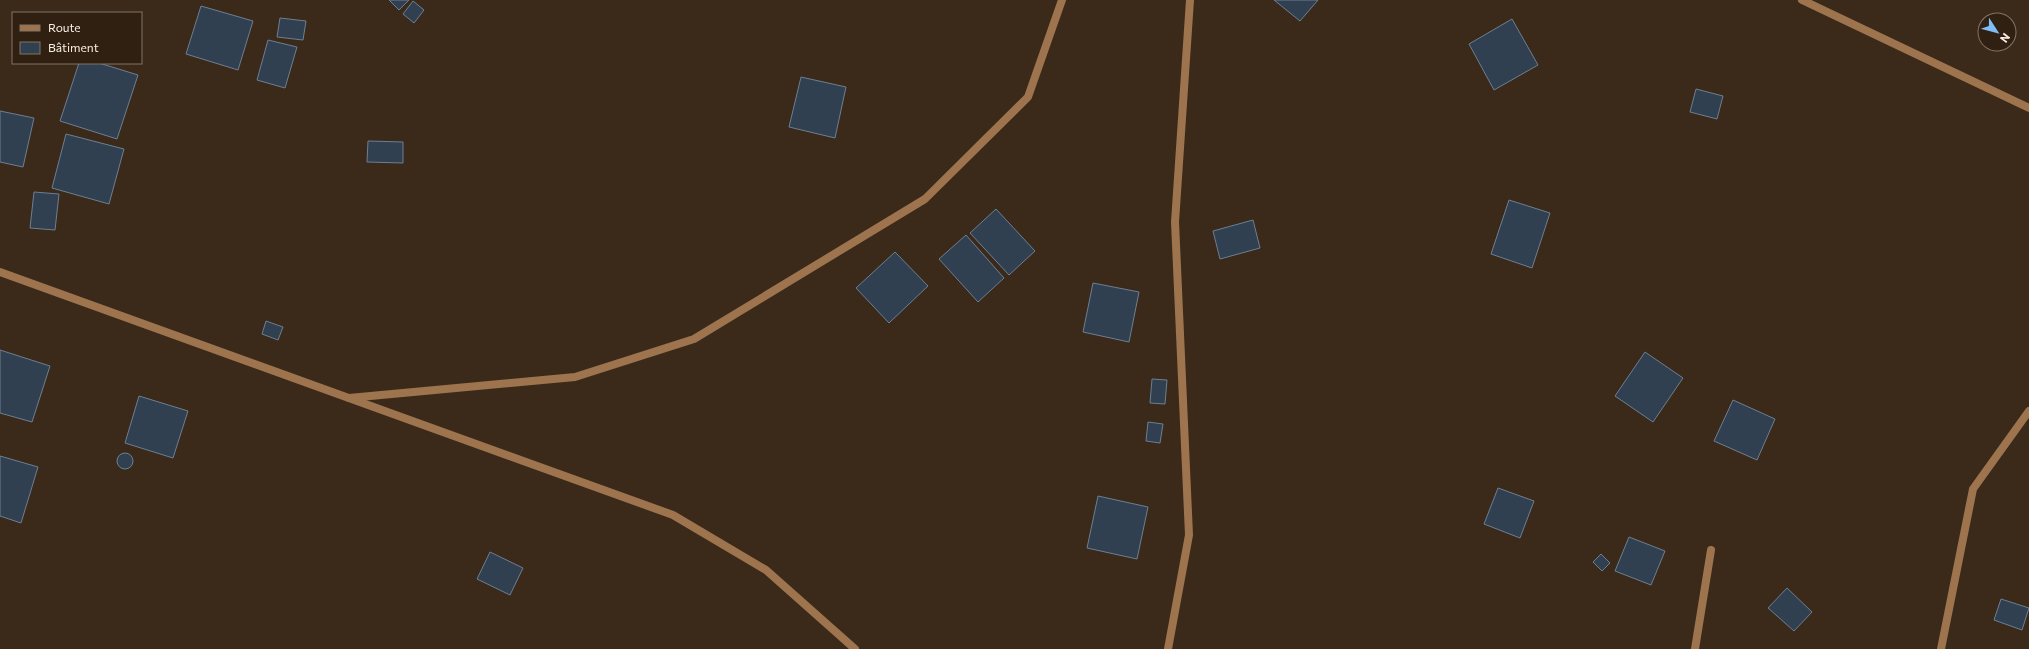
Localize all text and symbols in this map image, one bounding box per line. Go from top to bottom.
legend [12,12,142,64]
north arrow [1977,12,2017,52]
text: Route [48,20,81,34]
text: N [1998,31,2013,45]
text: Bâtiment [48,40,99,54]

